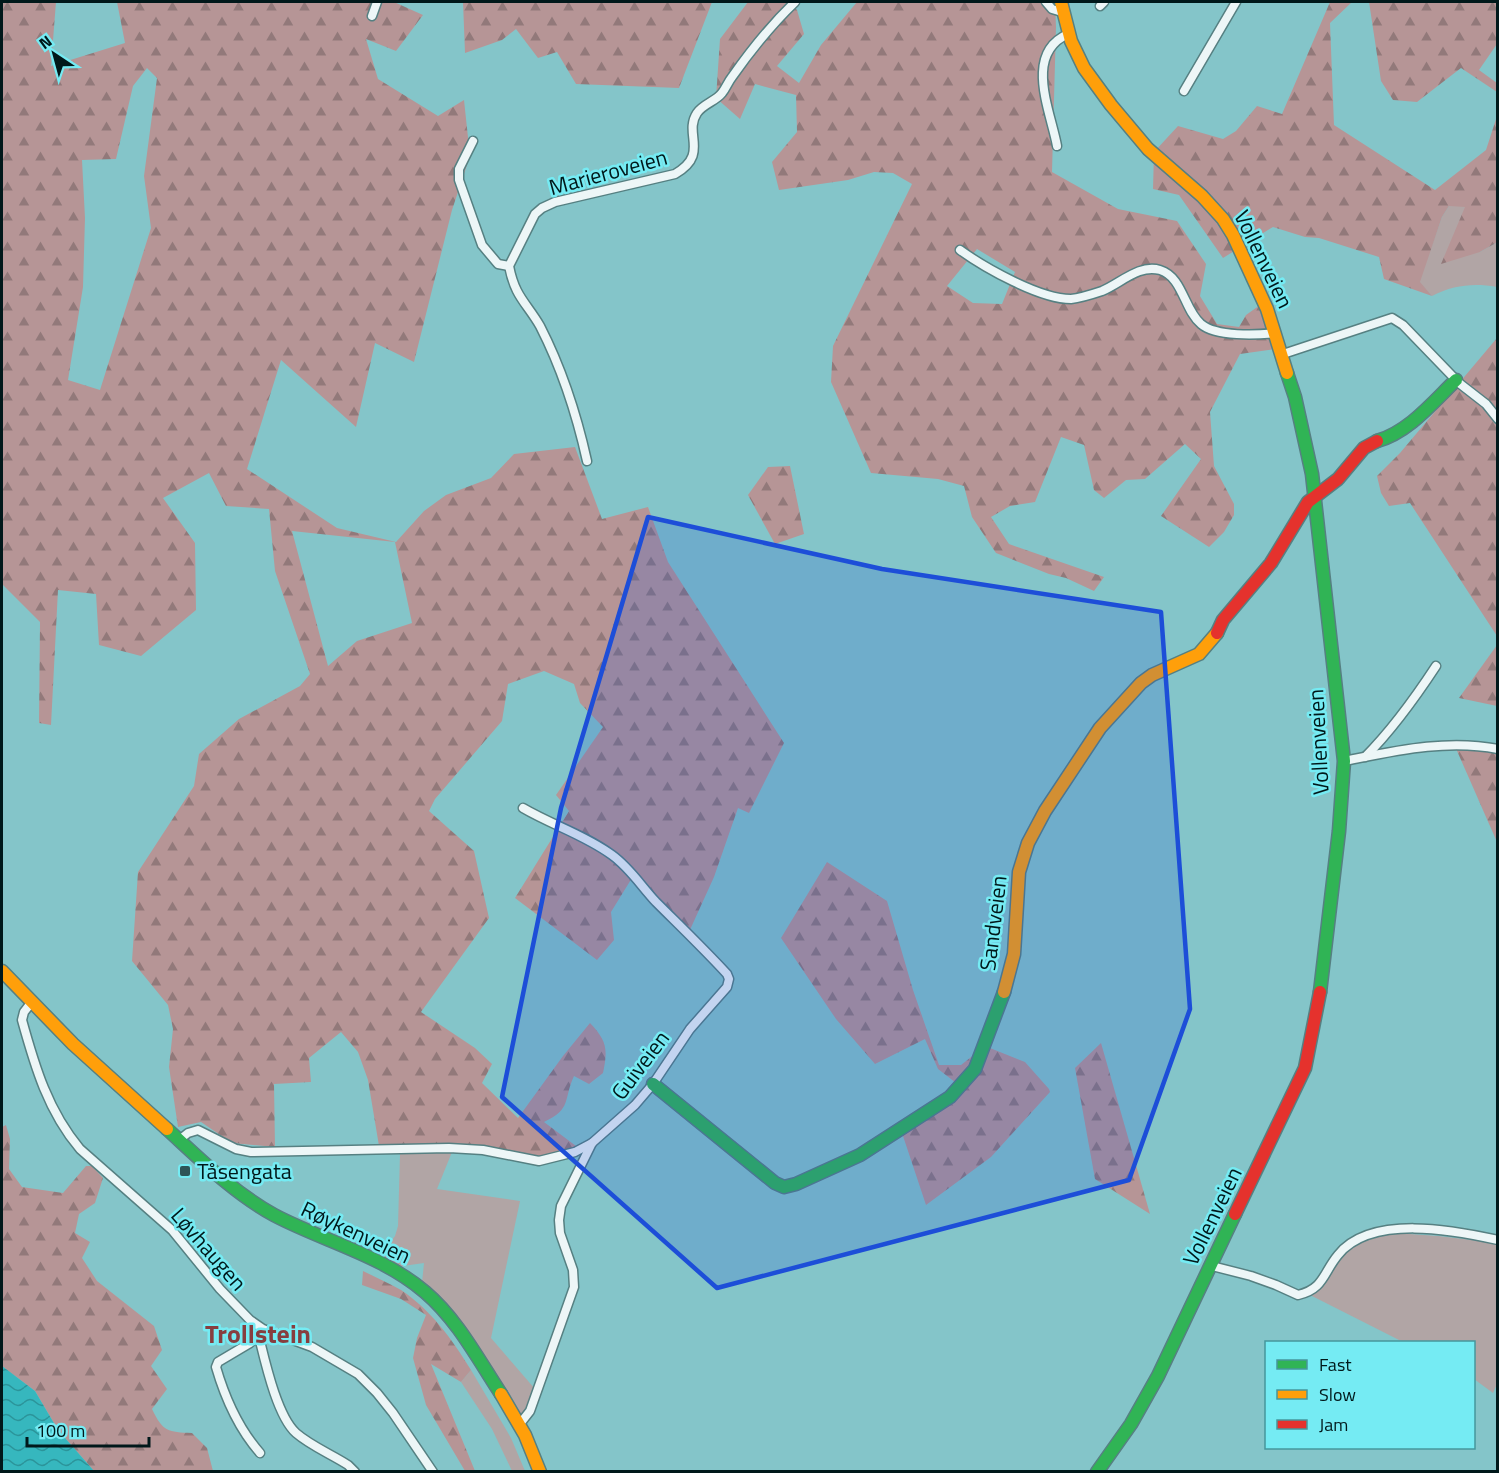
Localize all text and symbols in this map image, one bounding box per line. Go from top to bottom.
north arrow [24,24,84,84]
text: N [34,29,57,55]
street label: Marieroveien [545,140,671,204]
street label: Vollenveien [1226,204,1302,314]
street label: Vollenveien [1298,688,1338,796]
street label: Sandveien [970,873,1016,973]
street label: Guiveien [603,1023,677,1107]
place label: Tåsengata [197,1154,292,1188]
street label: Vollenveien [1174,1161,1250,1271]
marker: Tåsengata [178,1164,192,1178]
street label: Røykenveien [295,1192,417,1272]
street label: Løvhaugen [163,1200,255,1298]
district label: Trollstein [205,1314,311,1353]
legend [1265,1341,1475,1449]
text: Fast [1319,1351,1352,1378]
text: Slow [1319,1381,1356,1408]
scale bar [27,1410,148,1448]
text: Jam [1319,1411,1348,1438]
text: 100 m [36,1417,85,1444]

